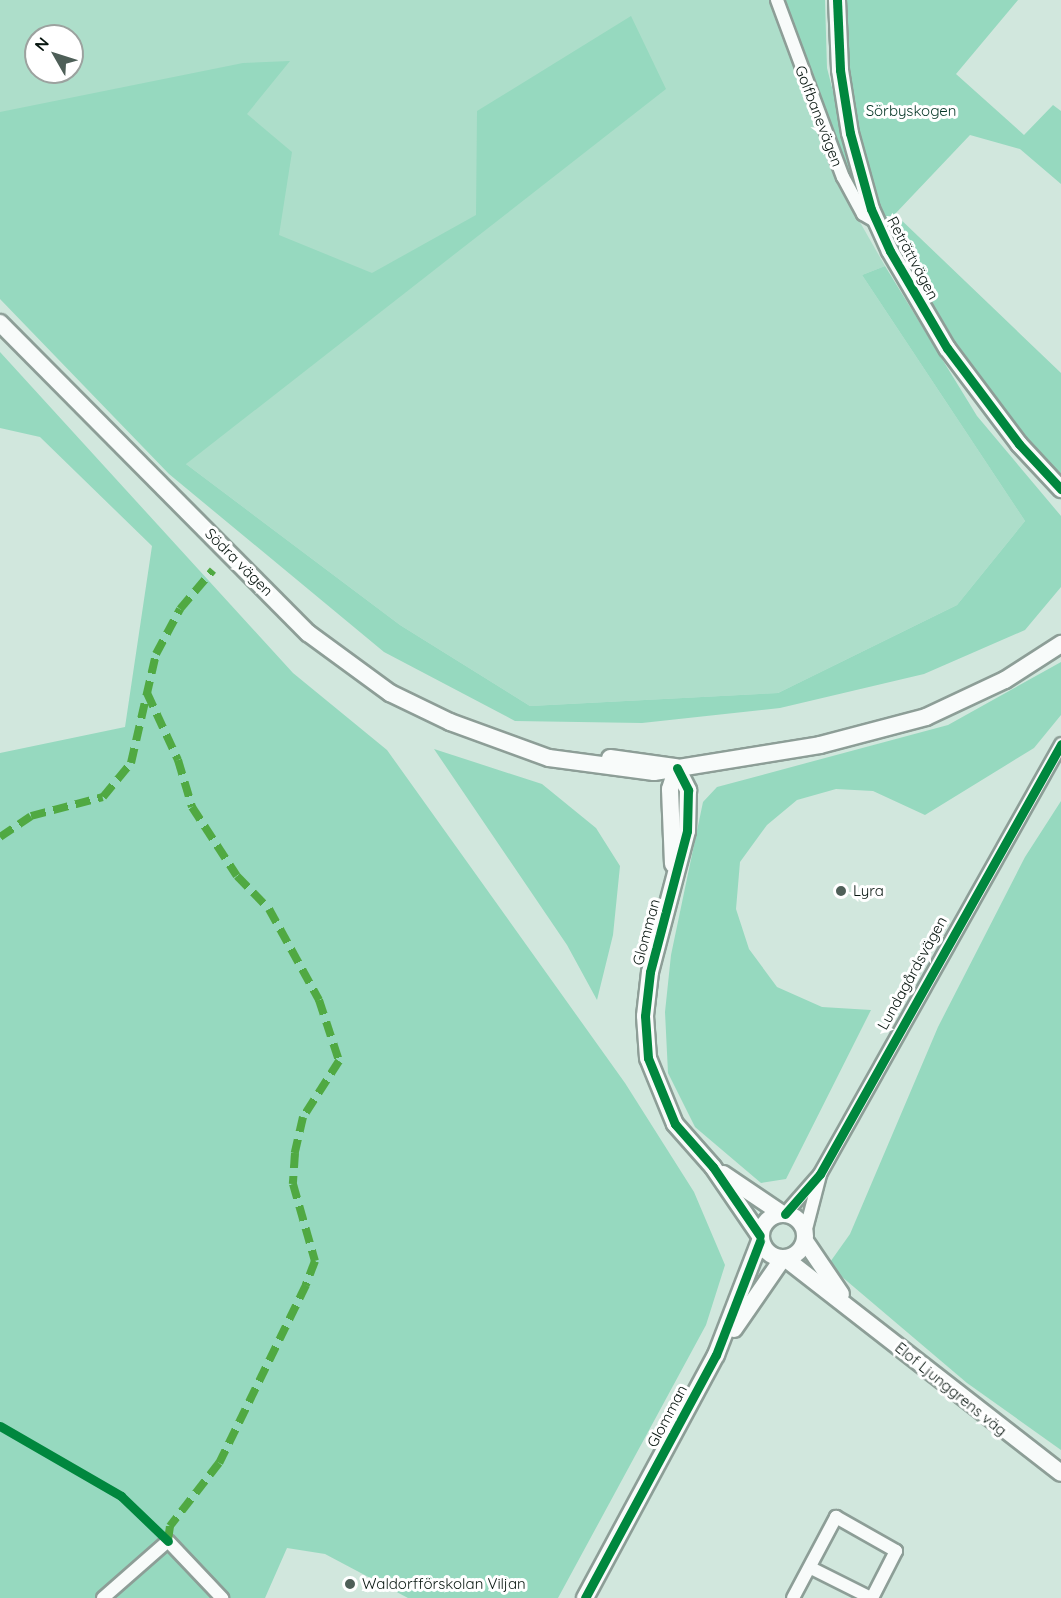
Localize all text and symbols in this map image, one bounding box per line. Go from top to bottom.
north arrow [24,24,84,84]
text: N [30,33,53,55]
street label: Golfbanevägen [791,63,847,169]
park label: Sörbyskogen [866,102,956,120]
street label: Reträttvägen [884,213,942,303]
street label: Södra vägen [201,524,277,600]
place label: Lyra [853,882,884,900]
marker: Lyra [834,884,848,898]
street label: Glomman [629,897,663,967]
street label: Lundagårdsvägen [873,913,951,1033]
street label: Elof Ljunggrens väg [892,1338,1010,1440]
street label: Glomman [643,1382,691,1450]
place label: Waldorfförskolan Viljan [362,1575,526,1593]
marker: Waldorfförskolan Viljan [343,1577,357,1591]

